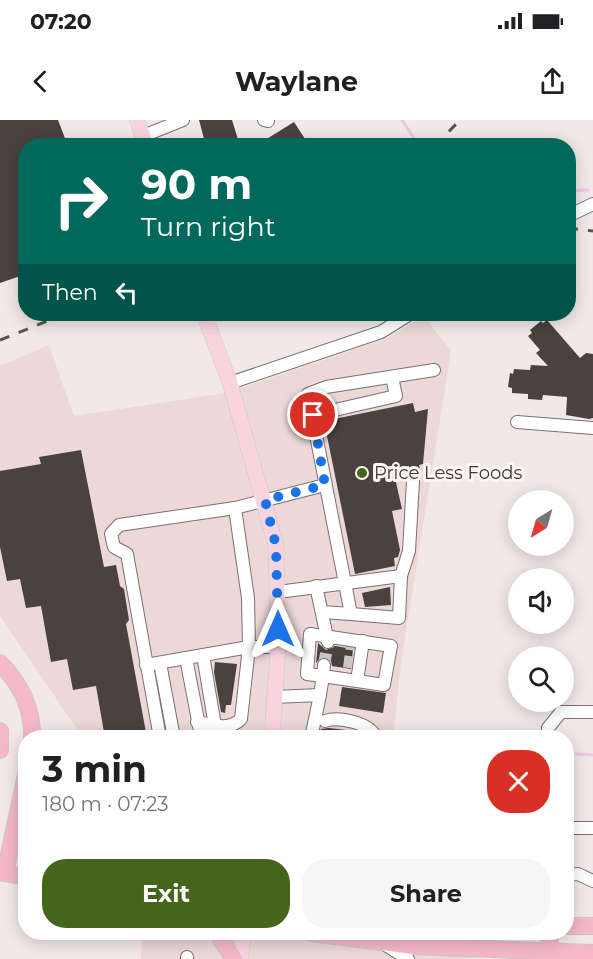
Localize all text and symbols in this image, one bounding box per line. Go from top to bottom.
text: 07:20 [30,8,92,35]
icon: back [24,65,57,98]
text: Waylane [235,65,358,98]
icon: share [536,65,569,98]
text: 90 m [141,158,252,210]
icon: right [42,162,120,240]
text: Turn right [141,210,276,243]
icon: left [110,276,143,309]
text: Then [42,279,98,306]
pin [287,389,338,440]
icon: arrive [296,398,329,431]
place label: Price Less Foods [374,462,522,484]
marker: Price Less Foods [355,466,369,480]
north arrow [508,490,574,556]
map controls [508,490,574,712]
button: sound [508,568,574,634]
position arrow [246,597,310,661]
button: search [508,646,574,712]
text: 3 min [42,747,147,791]
button: close [487,750,550,813]
text: 180 m · 07:23 [42,792,169,816]
button: Exit [42,859,290,928]
button: Share [302,859,550,928]

